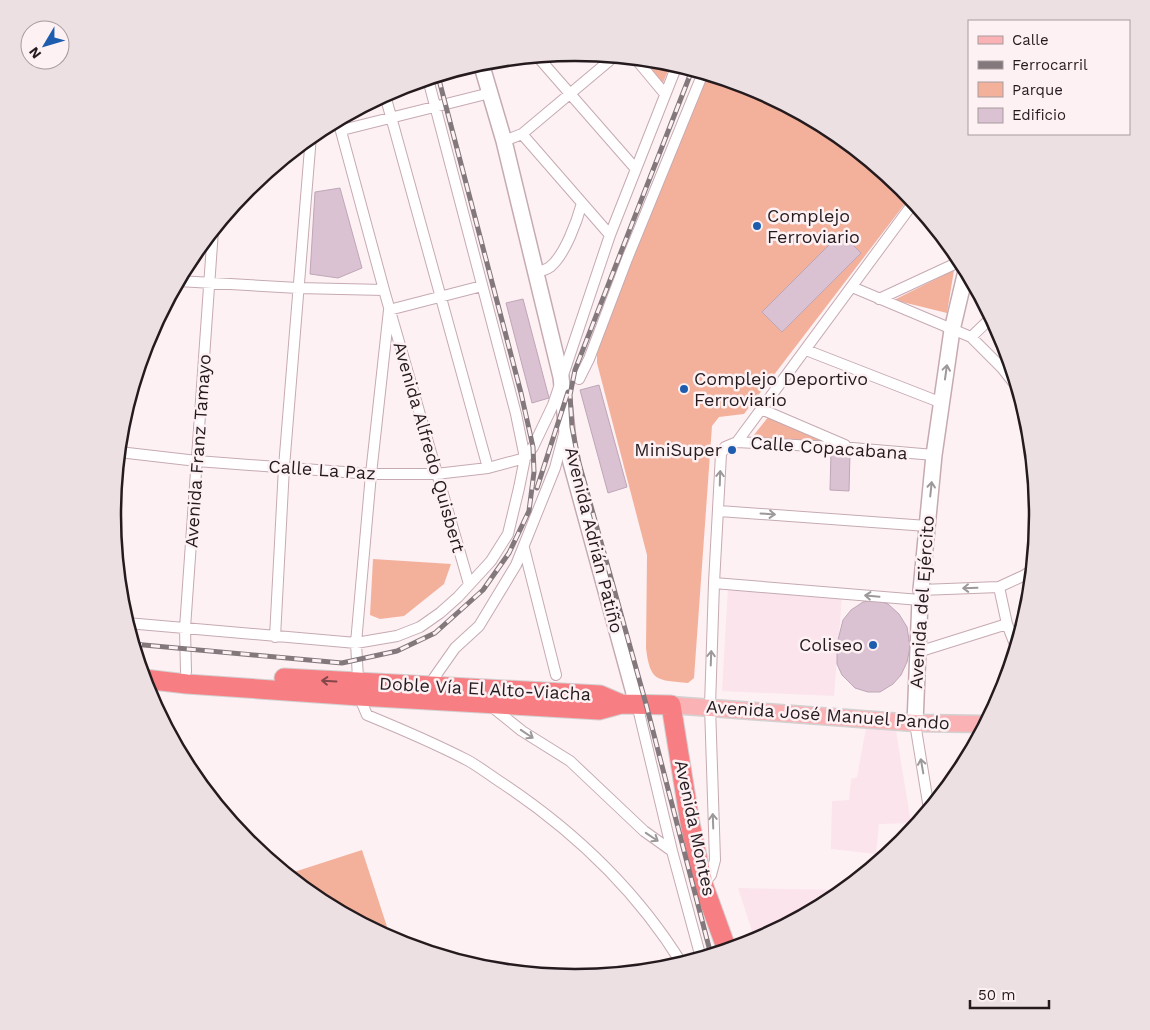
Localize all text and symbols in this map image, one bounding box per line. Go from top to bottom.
north arrow [20,20,70,70]
legend [968,20,1130,135]
text: Calle [1012,31,1049,49]
text: N [25,44,44,62]
text: Ferrocarril [1012,56,1088,74]
text: Parque [1012,81,1063,99]
text: Edificio [1012,106,1066,124]
place label: Complejo Ferroviario [767,205,860,247]
marker: Complejo Ferroviario [751,220,763,232]
street label: Avenida Alfredo Quisbert [389,339,470,555]
street label: Avenida Franz Tamayo [180,353,215,549]
one-way arrow [942,364,952,380]
place label: Complejo Deportivo Ferroviario [694,368,868,410]
marker: Complejo Deportivo Ferroviario [678,383,690,395]
street label: Calle Copacabana [750,432,908,463]
place label: MiniSuper [634,439,722,460]
marker: MiniSuper [726,444,738,456]
street label: Avenida Adrián Patiño [561,445,628,635]
street label: Calle La Paz [268,455,376,484]
one-way arrow [716,470,725,486]
one-way arrow [926,482,936,498]
one-way arrow [759,510,775,519]
street label: Avenida del Ejército [905,515,938,689]
one-way arrow [962,584,978,593]
one-way arrow [864,591,880,601]
place label: Coliseo [799,634,863,655]
marker: Coliseo [867,639,879,651]
one-way arrow [707,650,716,666]
street label: Doble Vía El Alto-Viacha [378,672,592,705]
one-way arrow [321,676,337,685]
street label: Avenida José Manuel Pando [706,696,951,733]
one-way arrow [520,729,534,739]
street label: Avenida Montes [671,758,720,898]
one-way arrow [917,758,927,774]
one-way arrow [709,813,718,829]
one-way arrow [644,832,658,842]
scale bar [970,978,1049,1010]
text: 50 m [978,986,1015,1004]

